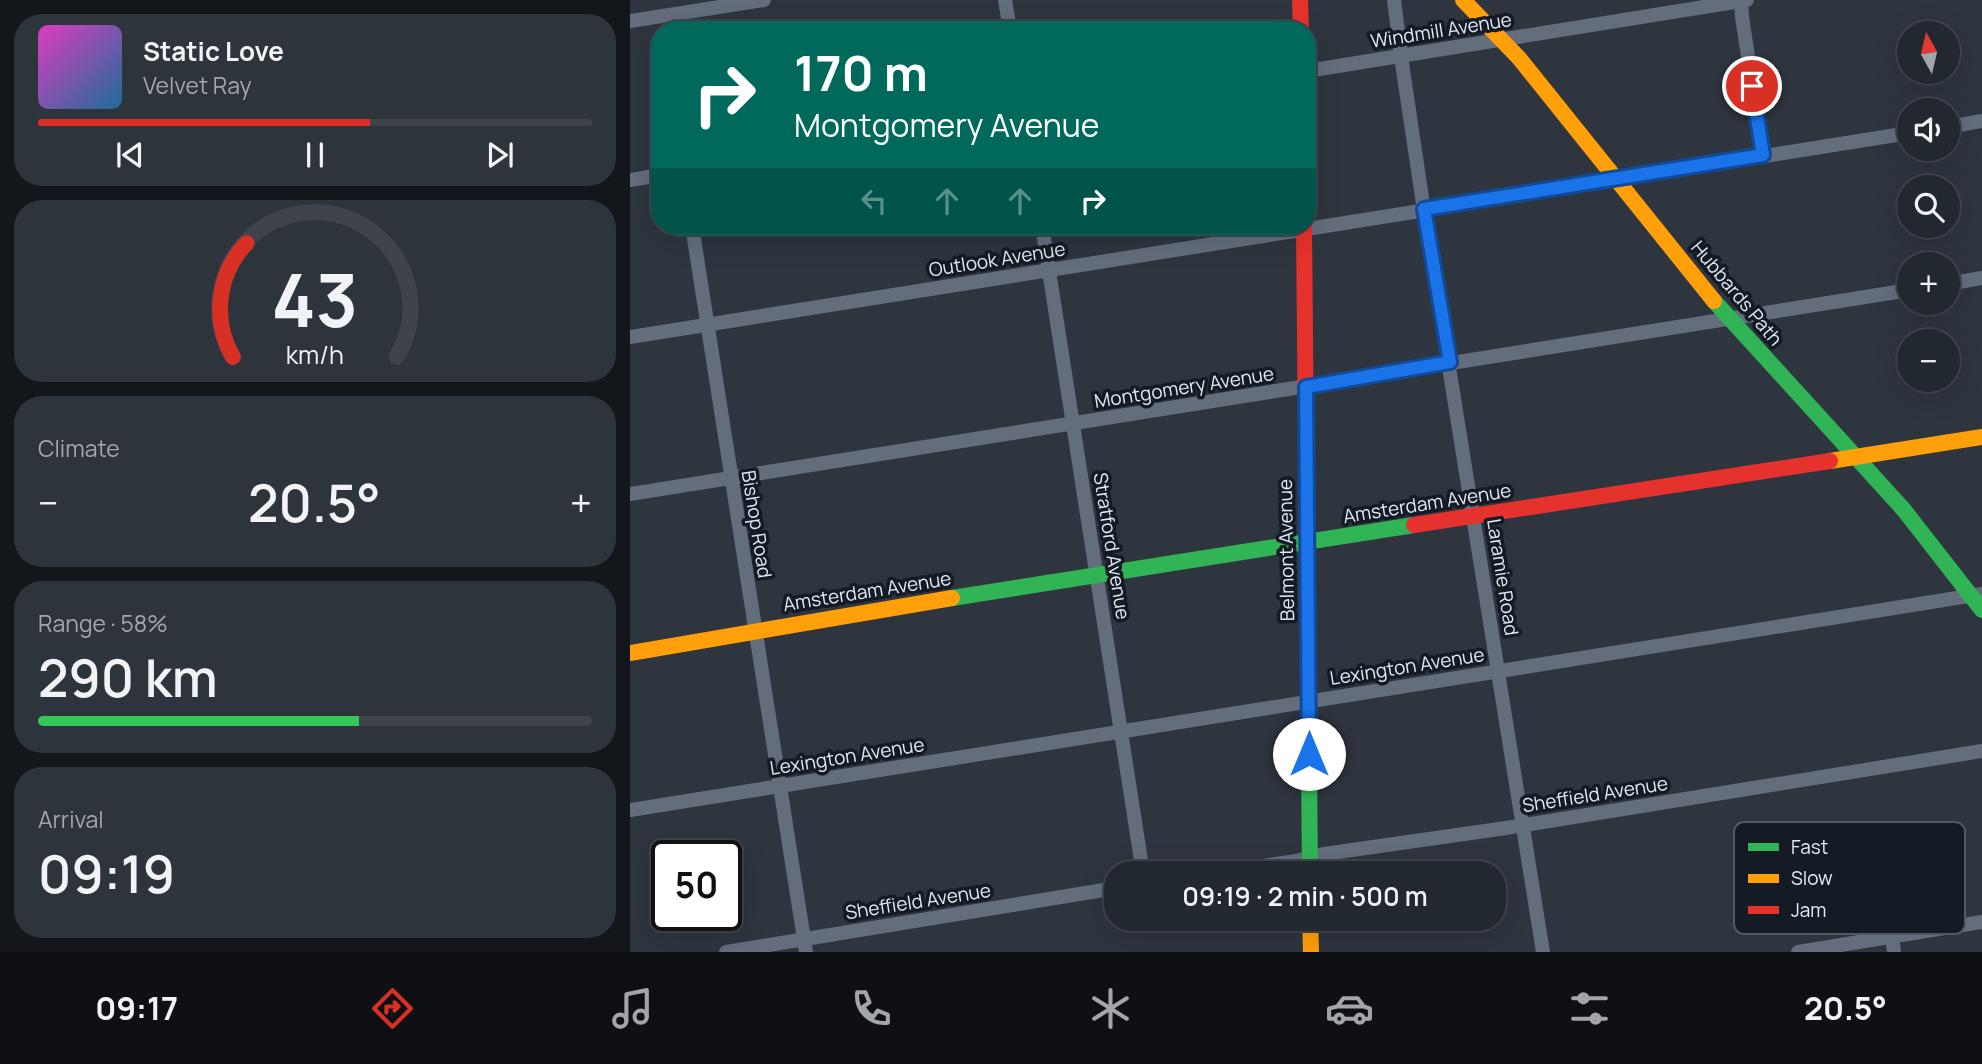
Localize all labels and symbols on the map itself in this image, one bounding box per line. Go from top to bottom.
street label: Windmill Avenue [1369,6,1513,54]
north arrow [1897,21,1960,84]
pin [1722,56,1782,116]
street label: Outlook Avenue [927,235,1067,283]
street label: Hubbards Path [1685,235,1789,351]
street label: Montgomery Avenue [1092,360,1276,414]
street label: Bishop Road [736,468,778,580]
street label: Stratford Avenue [1088,471,1136,621]
street label: Amsterdam Avenue [1341,477,1513,529]
street label: Belmont Avenue [1272,479,1300,621]
street label: Laramie Road [1481,517,1525,637]
street label: Amsterdam Avenue [781,565,953,617]
street label: Lexington Avenue [1328,641,1486,691]
position arrow [1272,717,1346,791]
street label: Lexington Avenue [768,731,926,781]
street label: Sheffield Avenue [1520,770,1670,818]
legend [1734,822,1965,934]
text: Fast [1791,834,1828,860]
speed limit sign: 50 [651,840,742,931]
text: Slow [1791,865,1833,891]
street label: Sheffield Avenue [843,877,993,925]
text: Jam [1791,897,1826,923]

